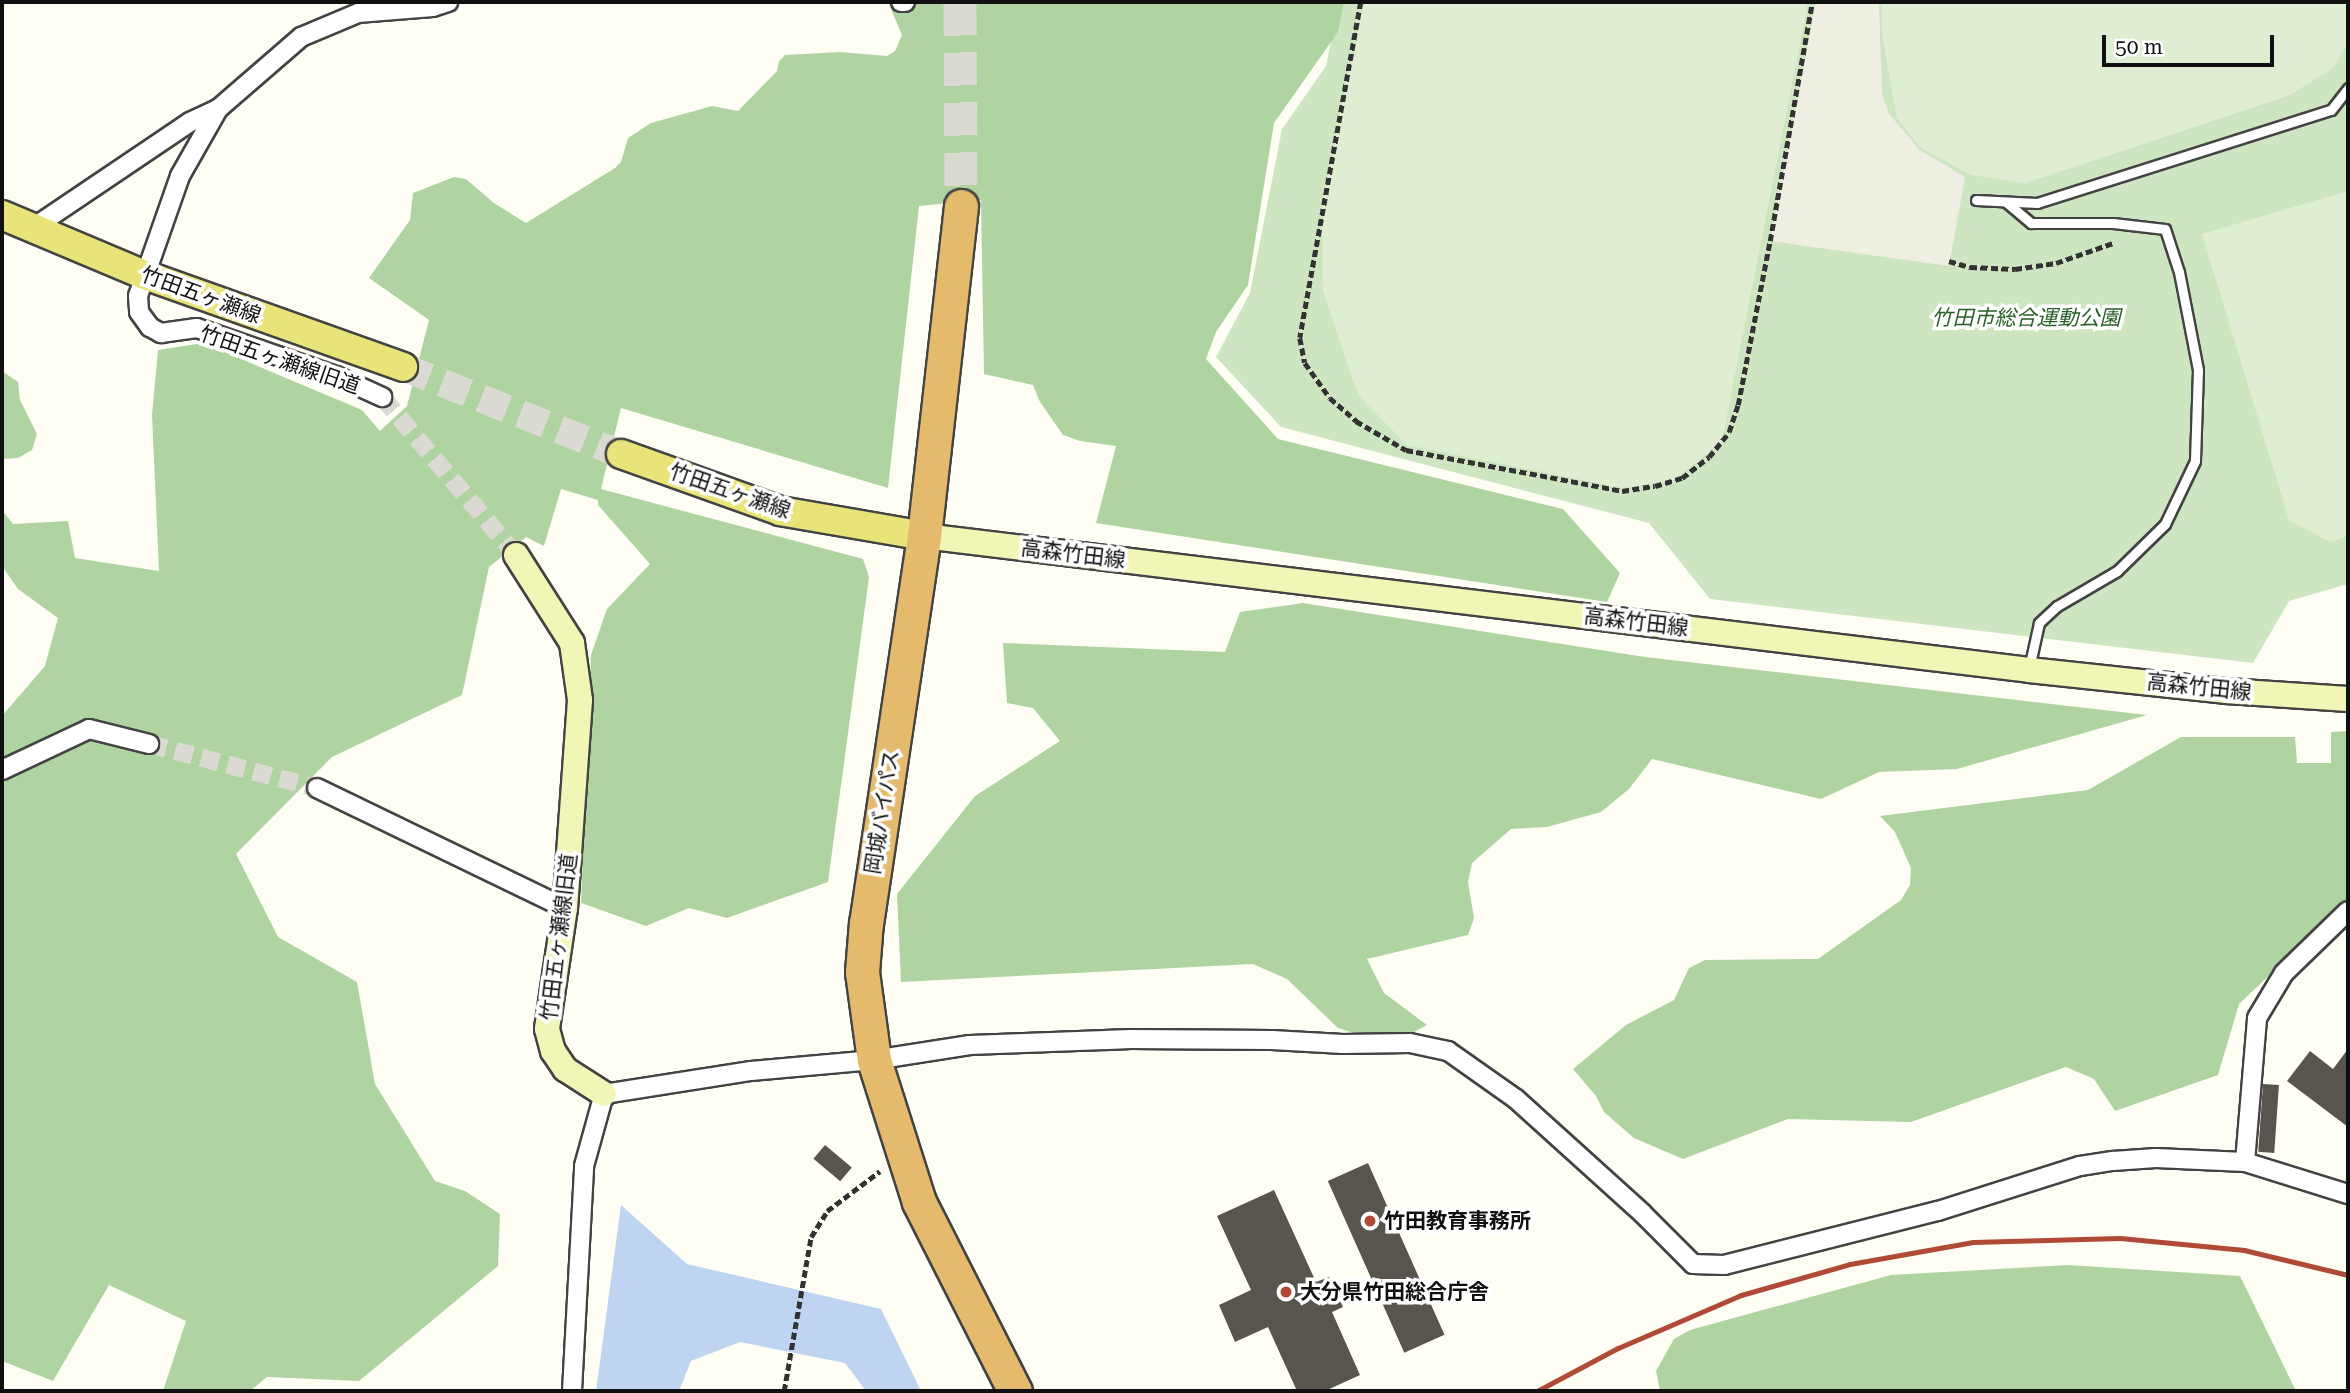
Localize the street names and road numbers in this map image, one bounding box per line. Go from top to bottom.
street label: 竹田五ヶ瀬線 [137,262,265,328]
street label: 竹田五ヶ瀬線旧道 [196,321,364,399]
street label: 竹田五ヶ瀬線 [666,459,794,523]
street label: 高森竹田線 [1019,535,1127,573]
street label: 高森竹田線 [1582,603,1690,641]
street label: 高森竹田線 [2145,669,2253,705]
street label: 岡城バイパス [860,748,904,876]
street label: 竹田五ヶ瀬線旧道 [536,852,582,1022]

